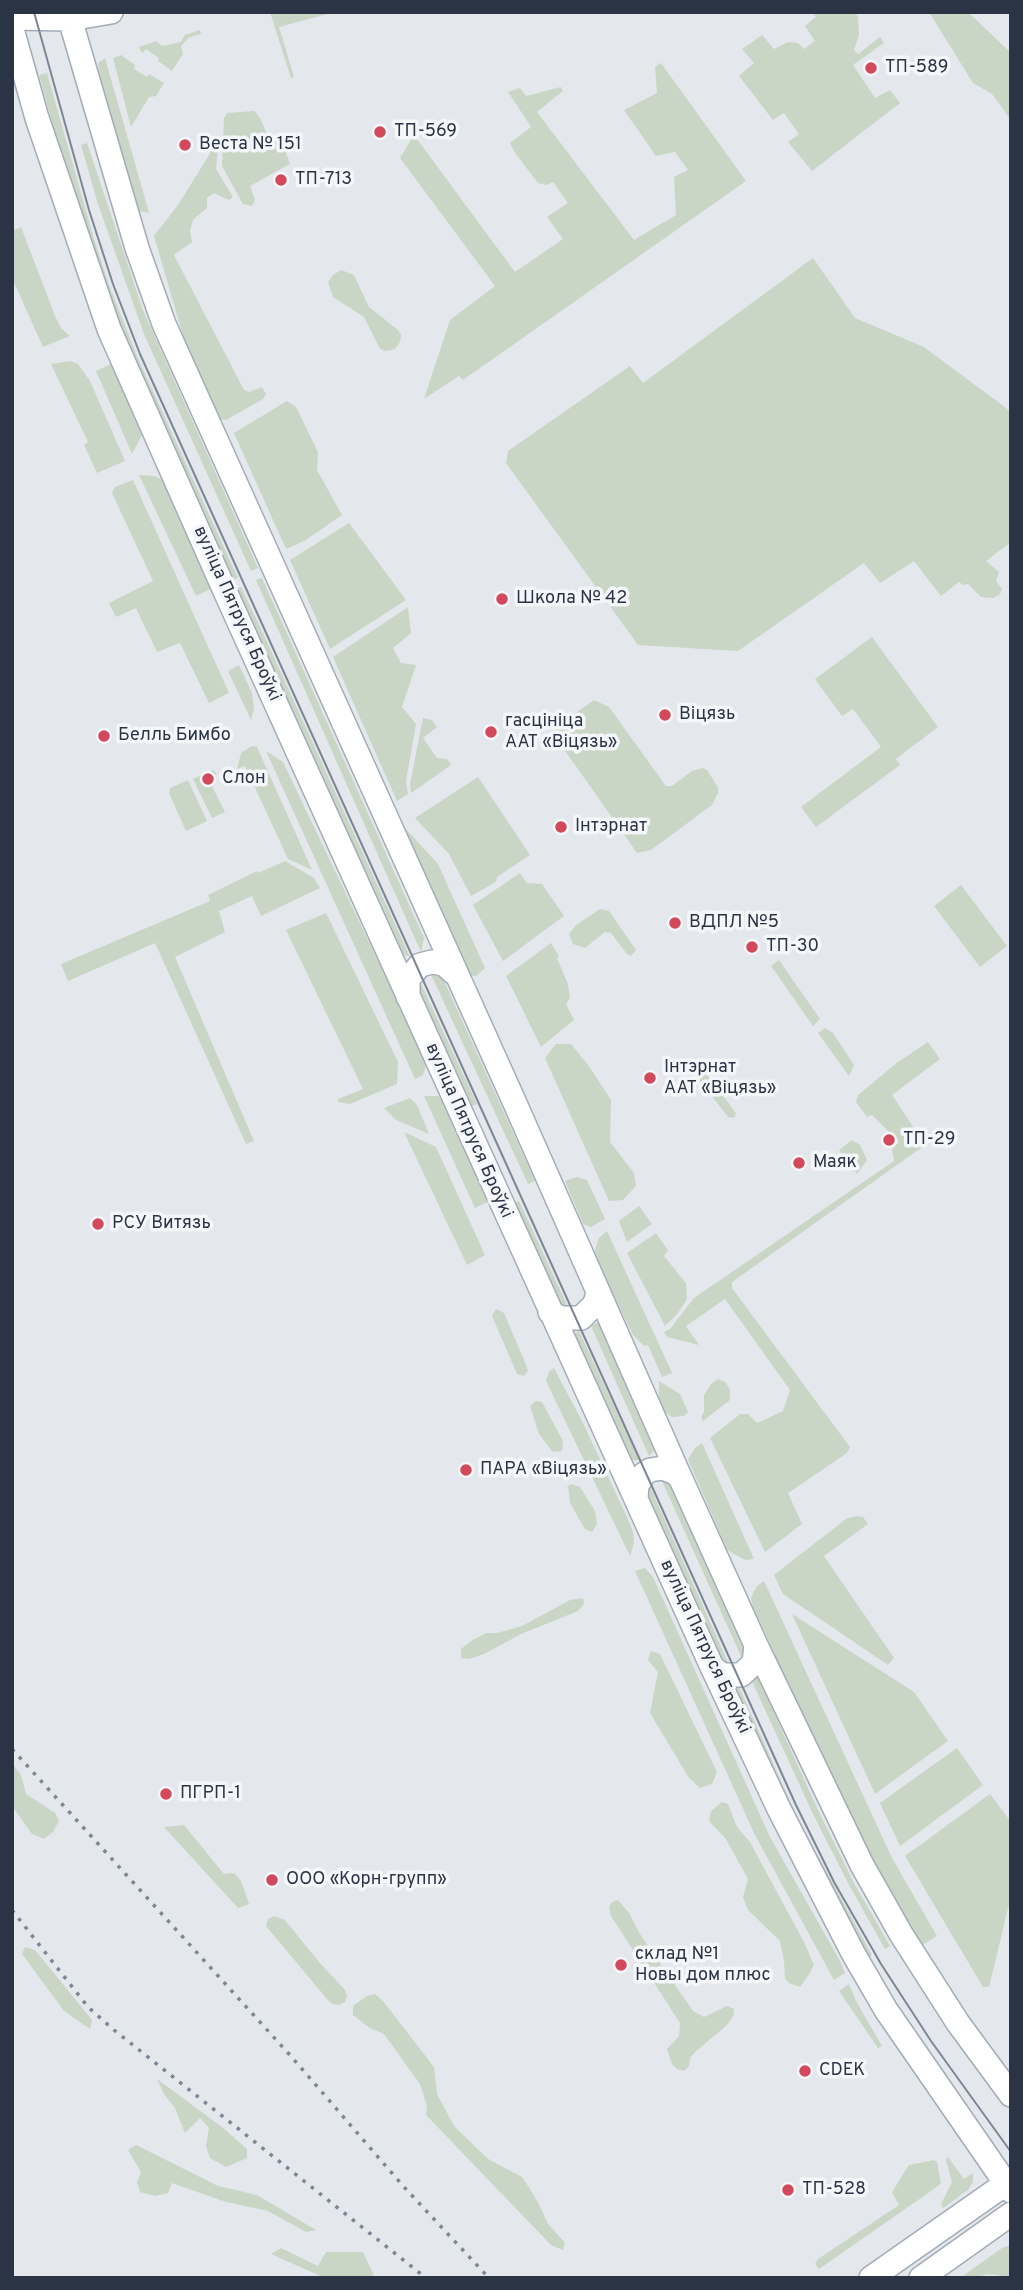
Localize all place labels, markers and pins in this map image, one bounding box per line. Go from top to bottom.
place label: ТП-589 [885,57,948,79]
marker: ТП-589 [863,60,879,76]
place label: ТП-569 [394,121,457,143]
marker: ТП-569 [372,124,388,140]
place label: Веста № 151 [199,134,302,156]
marker: Веста № 151 [177,137,193,153]
place label: ТП-713 [295,169,352,191]
marker: ТП-713 [273,172,289,188]
place label: Школа № 42 [516,588,627,610]
marker: Школа № 42 [494,591,510,607]
place label: Віцязь [679,704,735,726]
marker: Віцязь [657,707,673,723]
place label: гасцініца ААТ «Віцязь» [505,711,617,754]
marker: гасцініца ААТ «Віцязь» [483,724,499,740]
place label: Белль Бимбо [118,725,231,747]
marker: Белль Бимбо [96,728,112,744]
place label: Слон [222,768,266,790]
marker: Слон [200,771,216,787]
place label: Інтэрнат [575,816,647,838]
marker: Інтэрнат [553,819,569,835]
place label: ВДПЛ №5 [689,912,779,934]
marker: ВДПЛ №5 [667,915,683,931]
place label: ТП-30 [766,936,819,958]
marker: ТП-30 [744,939,760,955]
place label: Інтэрнат ААТ «Віцязь» [664,1057,776,1100]
marker: Інтэрнат ААТ «Віцязь» [642,1070,658,1086]
place label: ТП-29 [903,1129,956,1151]
marker: ТП-29 [881,1132,897,1148]
place label: Маяк [813,1152,857,1174]
marker: Маяк [791,1155,807,1171]
place label: РСУ Витязь [112,1213,211,1235]
marker: РСУ Витязь [90,1216,106,1232]
place label: ПАРА «Віцязь» [480,1459,607,1481]
marker: ПАРА «Віцязь» [458,1462,474,1478]
place label: ПГРП-1 [180,1783,241,1805]
marker: ПГРП-1 [158,1786,174,1802]
place label: ООО «Корн-групп» [286,1869,447,1891]
marker: ООО «Корн-групп» [264,1872,280,1888]
place label: склад №1 Новы дом плюс [635,1944,770,1986]
marker: склад №1 Новы дом плюс [613,1957,629,1973]
place label: CDEK [819,2060,865,2082]
marker: CDEK [797,2063,813,2079]
place label: ТП-528 [802,2179,866,2201]
marker: ТП-528 [780,2182,796,2198]

